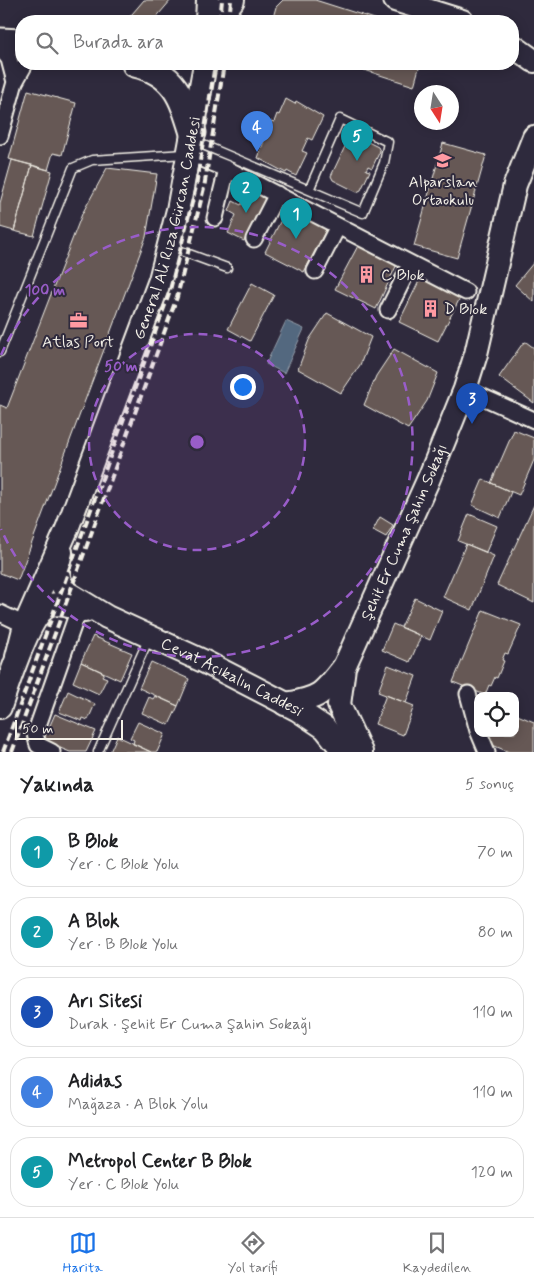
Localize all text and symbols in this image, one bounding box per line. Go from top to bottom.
search box [15,15,519,70]
icon: search [33,29,61,57]
text: Burada ara [73,30,164,55]
north arrow [414,85,459,130]
pin: 4 [241,111,273,152]
street label: General Ali Rıza Gürcan Caddesi [128,114,206,342]
pin: 5 [341,120,373,161]
school or university icon: Alparslan Ortaokulu [433,151,453,171]
pin: 2 [230,172,262,213]
place label: Alparslan Ortaokulu [408,172,478,211]
pin: 1 [280,198,312,239]
building icon: C Blok [357,265,377,285]
place label: C Blok [381,265,425,286]
text: 100 m [25,281,65,301]
building icon: D Blok [420,299,440,319]
place label: D Blok [444,299,487,320]
office icon: Atlas Port [68,311,88,331]
place label: Atlas Port [42,332,115,353]
text: 50 m [104,357,138,377]
your location [230,374,256,400]
pin: 3 [456,383,488,424]
centre of rings [188,433,206,451]
street label: Şehit Er Cuma Şahin Sokağı [356,441,452,624]
street label: Cevat Açıkalın Caddesi [158,633,308,721]
map controls [474,692,519,737]
button: locate [474,692,519,737]
scale bar [15,717,122,740]
text: 50 m [22,720,53,738]
text: Yakında [20,771,94,799]
text: 5 sonuç [465,774,514,795]
text: B Blok [68,829,118,854]
text: 1 [33,842,41,863]
text: 70 m [477,842,513,863]
text: Yer · C Blok Yolu [68,854,179,875]
text: A Blok [68,909,119,934]
text: 2 [33,922,41,943]
text: 80 m [478,922,513,943]
text: Yer · B Blok Yolu [68,934,178,955]
text: Arı Sitesi [68,989,142,1014]
text: 3 [33,1002,41,1023]
text: 110 m [472,1002,513,1023]
text: Durak · Şehit Er Cuma Şahin Sokağı [68,1014,312,1035]
text: Adidas [68,1069,122,1094]
text: 4 [32,1082,42,1103]
text: 110 m [472,1082,513,1103]
text: Mağaza · A Blok Yolu [68,1094,208,1115]
text: Metropol Center B Blok [68,1149,252,1174]
text: 5 [32,1162,42,1183]
text: 120 m [471,1162,513,1183]
text: Yer · C Blok Yolu [68,1174,179,1195]
tab: Harita [62,1229,103,1277]
tab: Yol tarifi [228,1229,278,1277]
tab: Kaydedilen [403,1229,471,1277]

